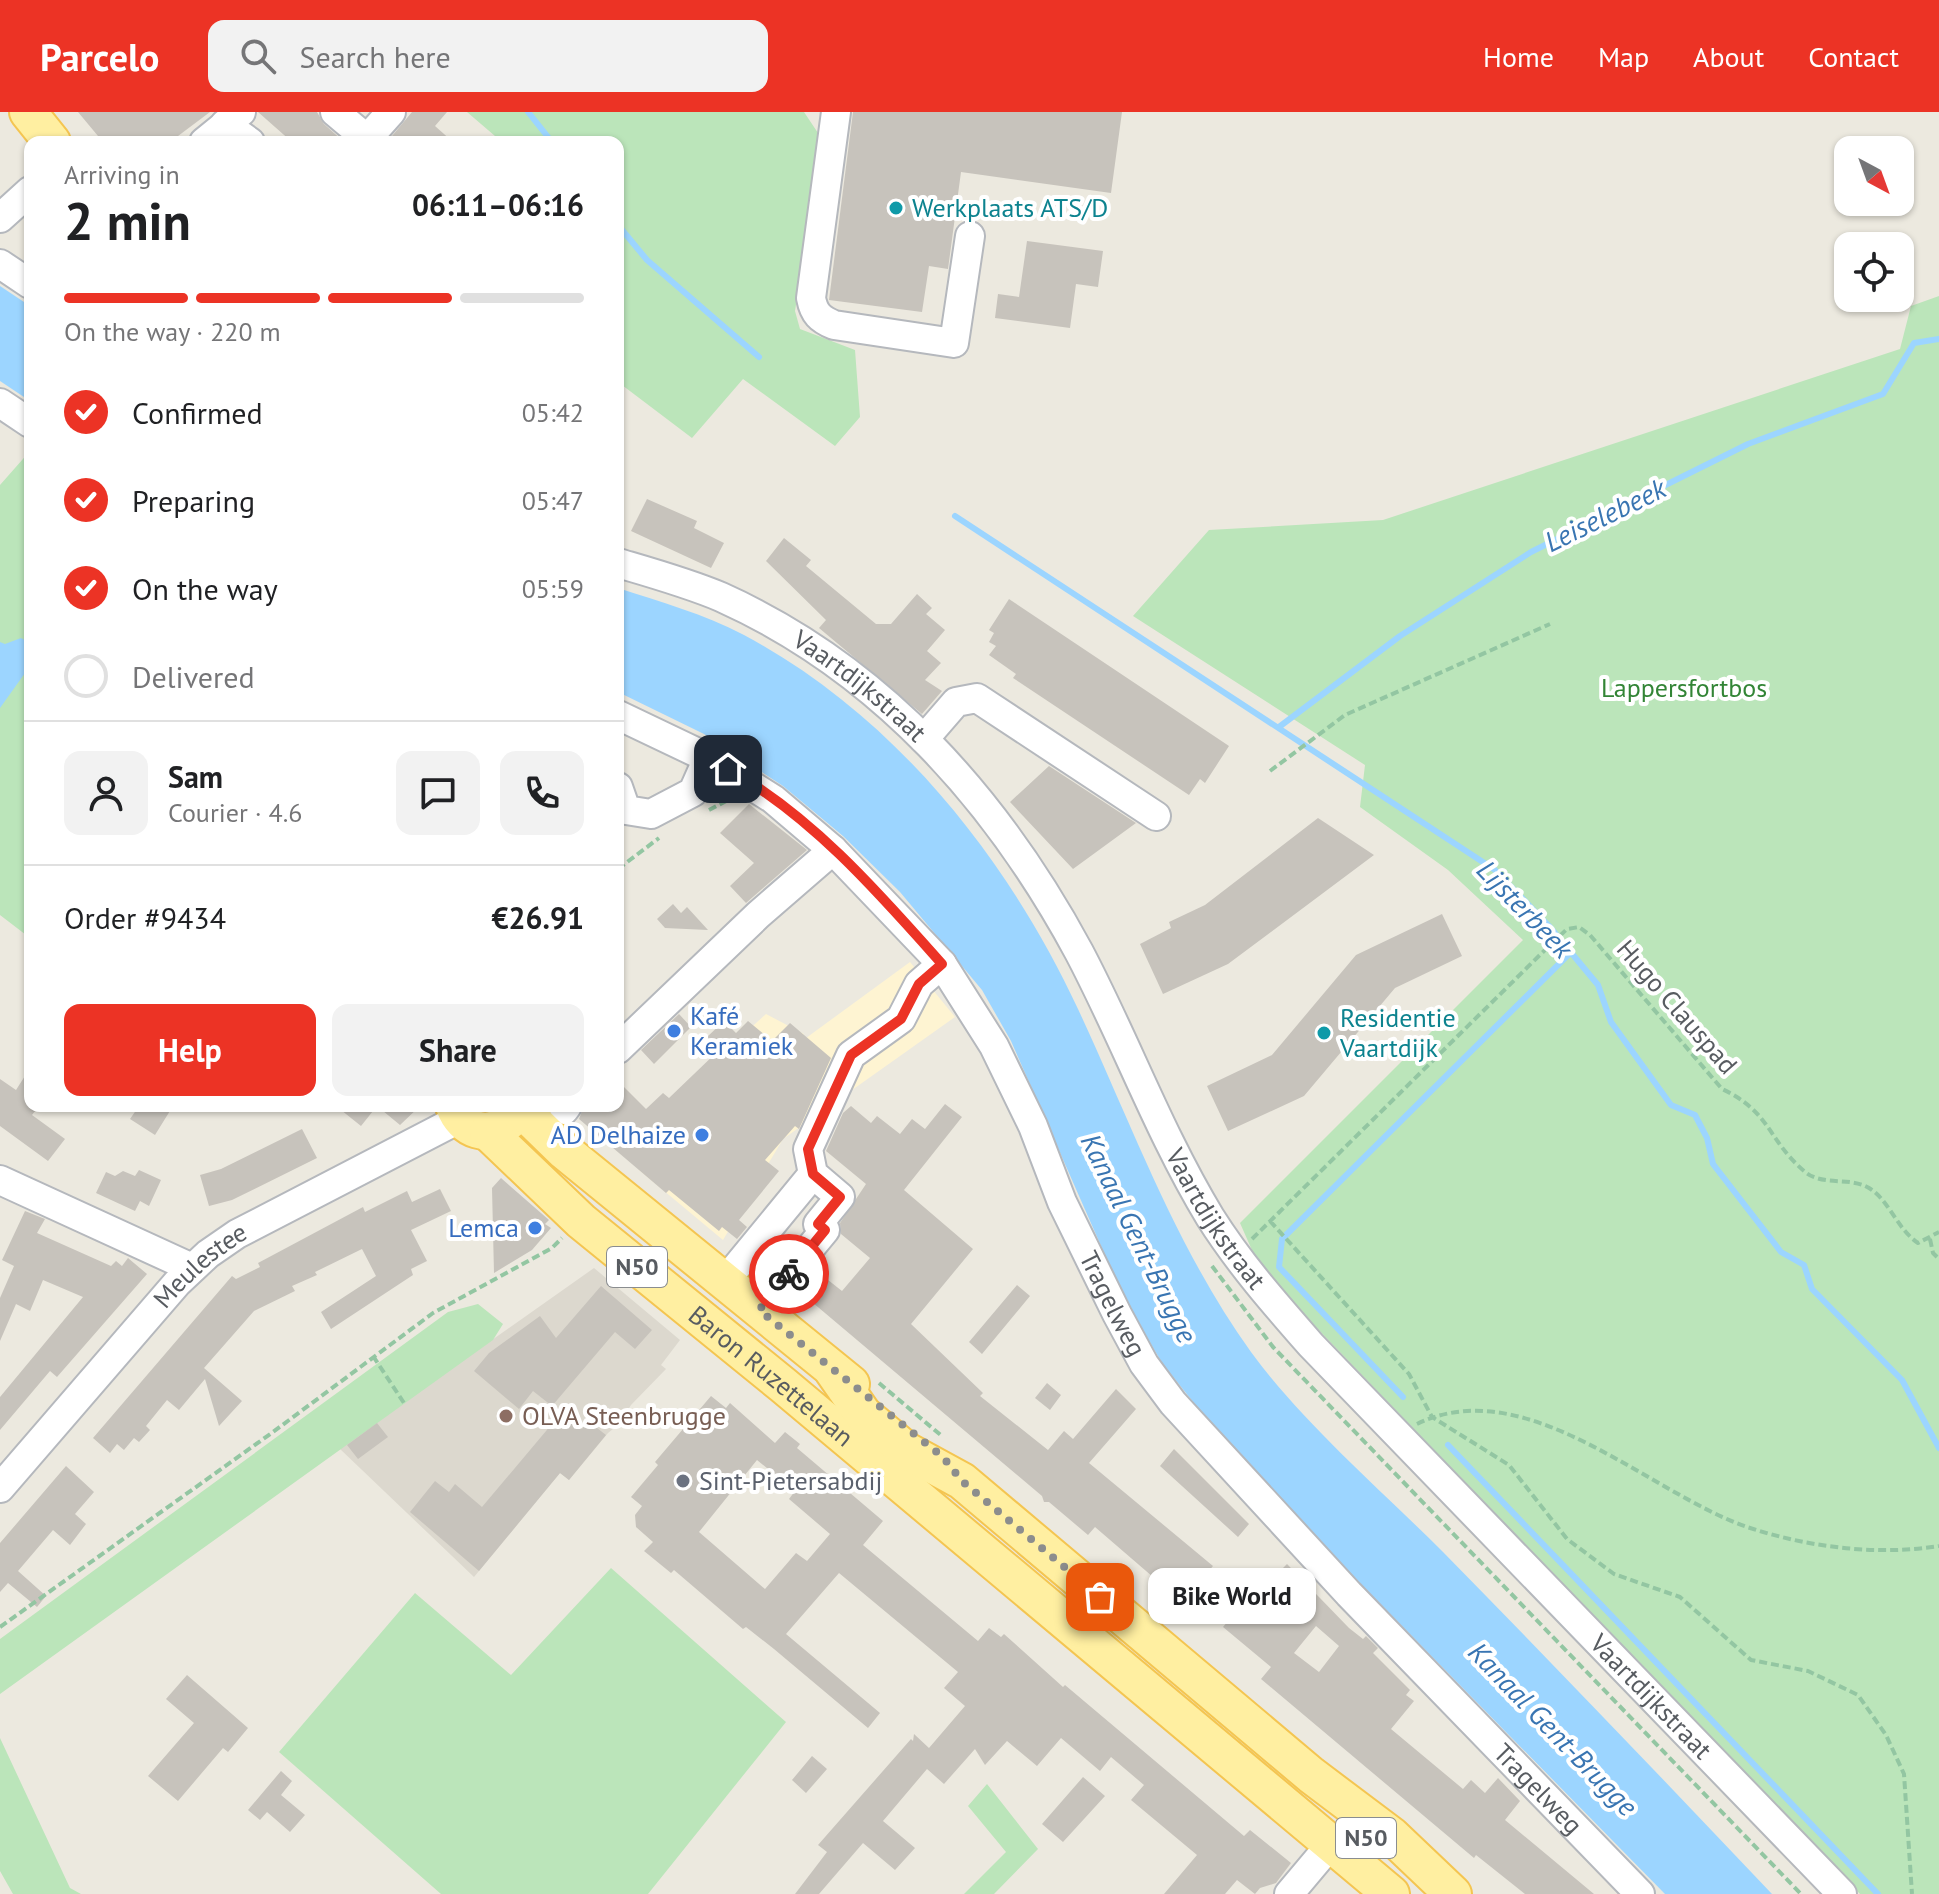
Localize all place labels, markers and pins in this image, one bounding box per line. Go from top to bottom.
place label: Werkplaats ATS/D [912,191,1108,224]
marker: Werkplaats ATS/D [887,199,905,217]
pin [694,735,762,803]
place label: Kafé Keramiek [690,999,794,1062]
place label: Residentie Vaartdijk [1339,1001,1456,1064]
marker: Kafé Keramiek [665,1022,683,1040]
marker: Residentie Vaartdijk [1315,1024,1333,1042]
place label: AD Delhaize [551,1118,686,1151]
marker: AD Delhaize [693,1126,711,1144]
place label: Lemca [448,1211,519,1244]
marker: Lemca [526,1219,544,1237]
place label: OLVA Steenbrugge [522,1399,726,1432]
marker: OLVA Steenbrugge [497,1407,515,1425]
place label: Sint-Pietersabdij [699,1464,882,1497]
marker: Sint-Pietersabdij [674,1472,692,1490]
pin [1066,1563,1134,1631]
callout: Bike World [1148,1569,1316,1625]

